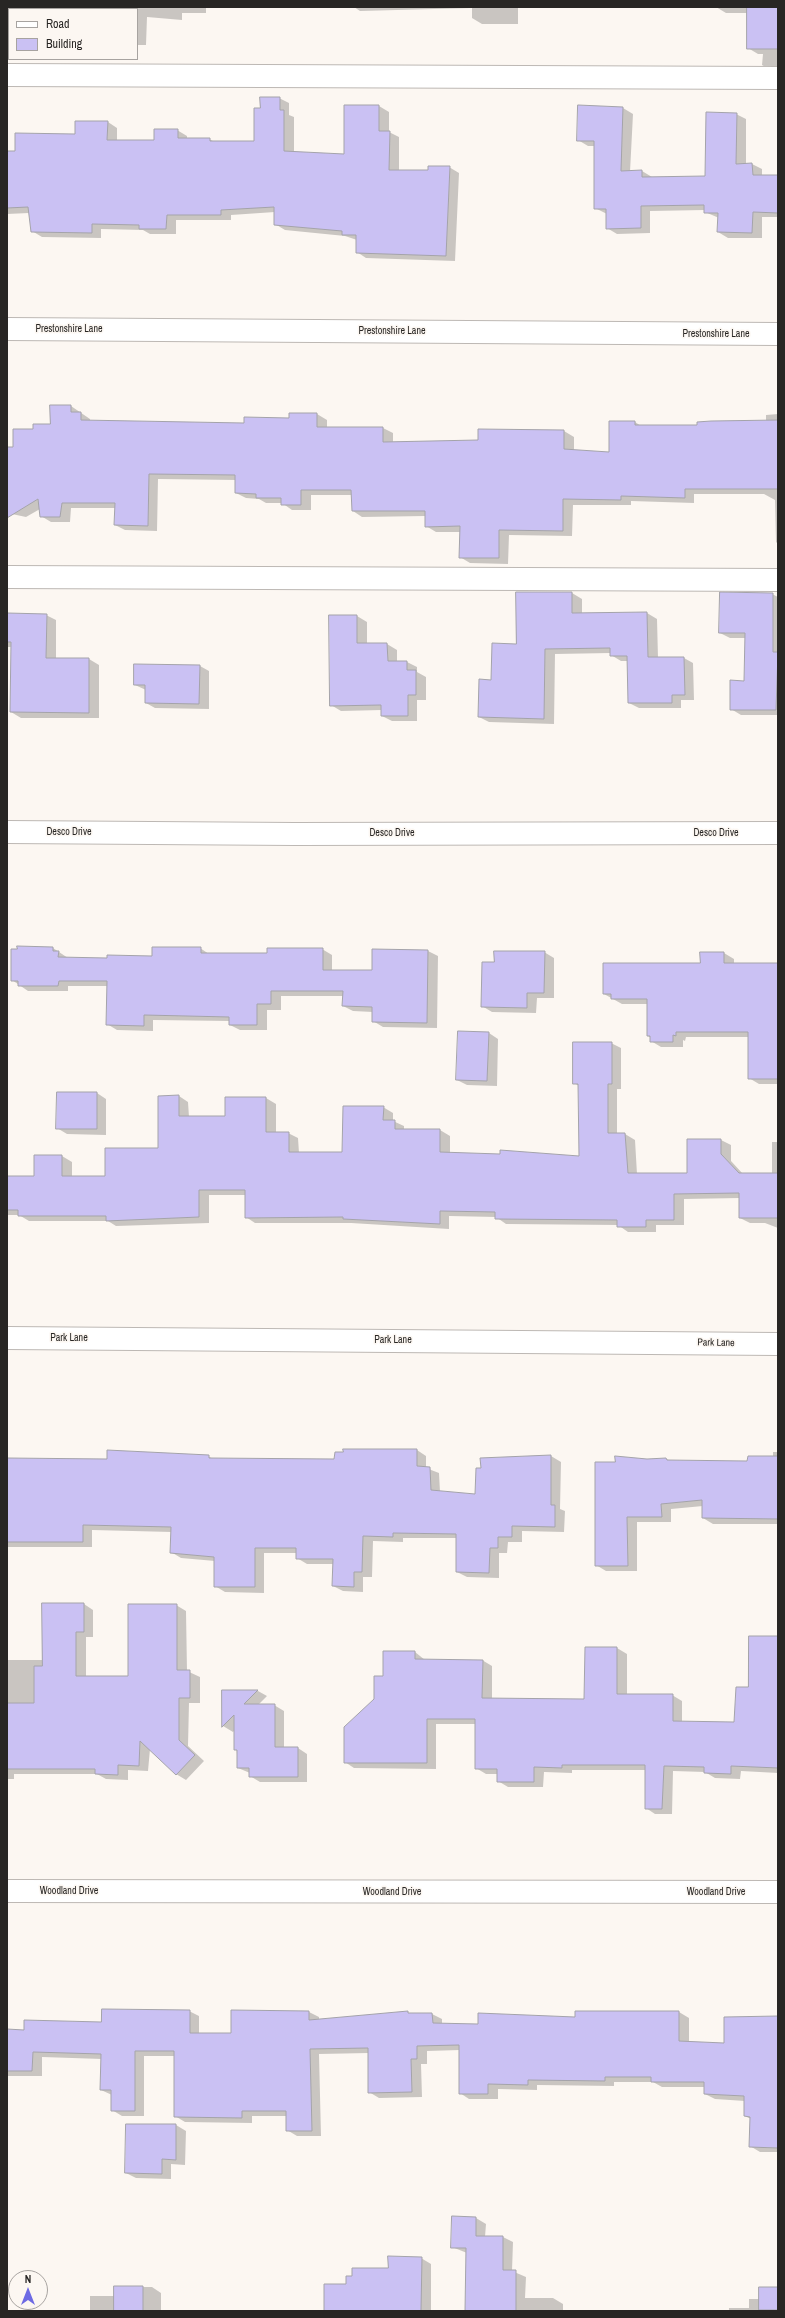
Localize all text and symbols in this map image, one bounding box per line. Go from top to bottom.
legend [8,8,138,60]
text: Road [46,16,70,32]
text: Building [46,36,82,52]
street label: Prestonshire Lane [35,323,103,335]
street label: Prestonshire Lane [358,325,426,337]
street label: Prestonshire Lane [682,328,750,340]
street label: Desco Drive [46,826,92,838]
street label: Desco Drive [369,827,415,839]
street label: Desco Drive [693,827,739,839]
street label: Park Lane [50,1332,88,1344]
street label: Park Lane [374,1334,412,1346]
street label: Park Lane [697,1337,735,1349]
street label: Woodland Drive [40,1885,98,1897]
street label: Woodland Drive [363,1886,421,1898]
street label: Woodland Drive [687,1886,745,1898]
north arrow [8,2270,48,2310]
text: N [25,2272,31,2286]

